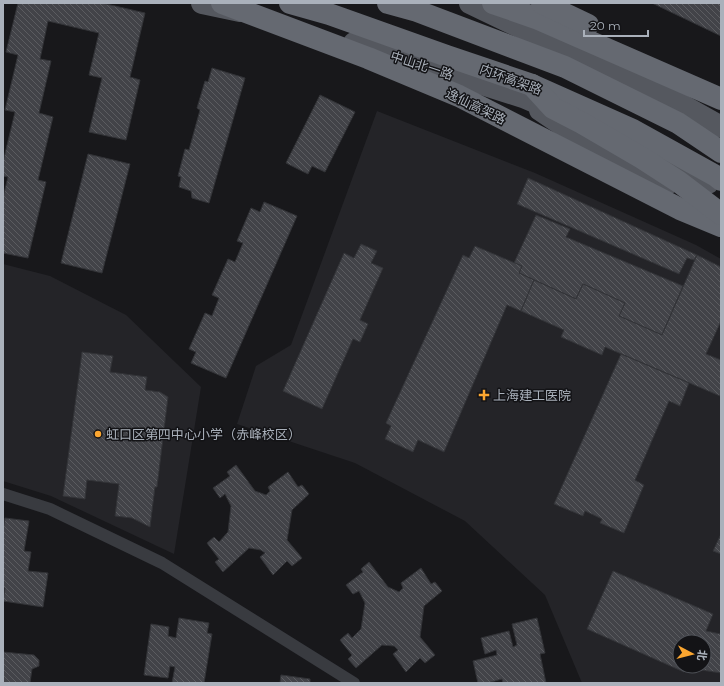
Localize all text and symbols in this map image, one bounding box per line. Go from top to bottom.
scale bar [584,12,648,38]
text: 20 m [590,18,621,33]
street label: 中山北一路 [389,47,455,83]
street label: 内环高架路 [478,60,544,98]
street label: 逸仙高架路 [443,85,509,127]
place label: 上海建工医院 [493,387,571,403]
marker: 上海建工医院 [478,389,490,401]
place label: 虹口区第四中心小学（赤峰校区） [106,426,301,442]
marker: 虹口区第四中心小学（赤峰校区） [93,429,103,439]
north arrow [672,634,712,674]
text: 北 [694,649,710,662]

